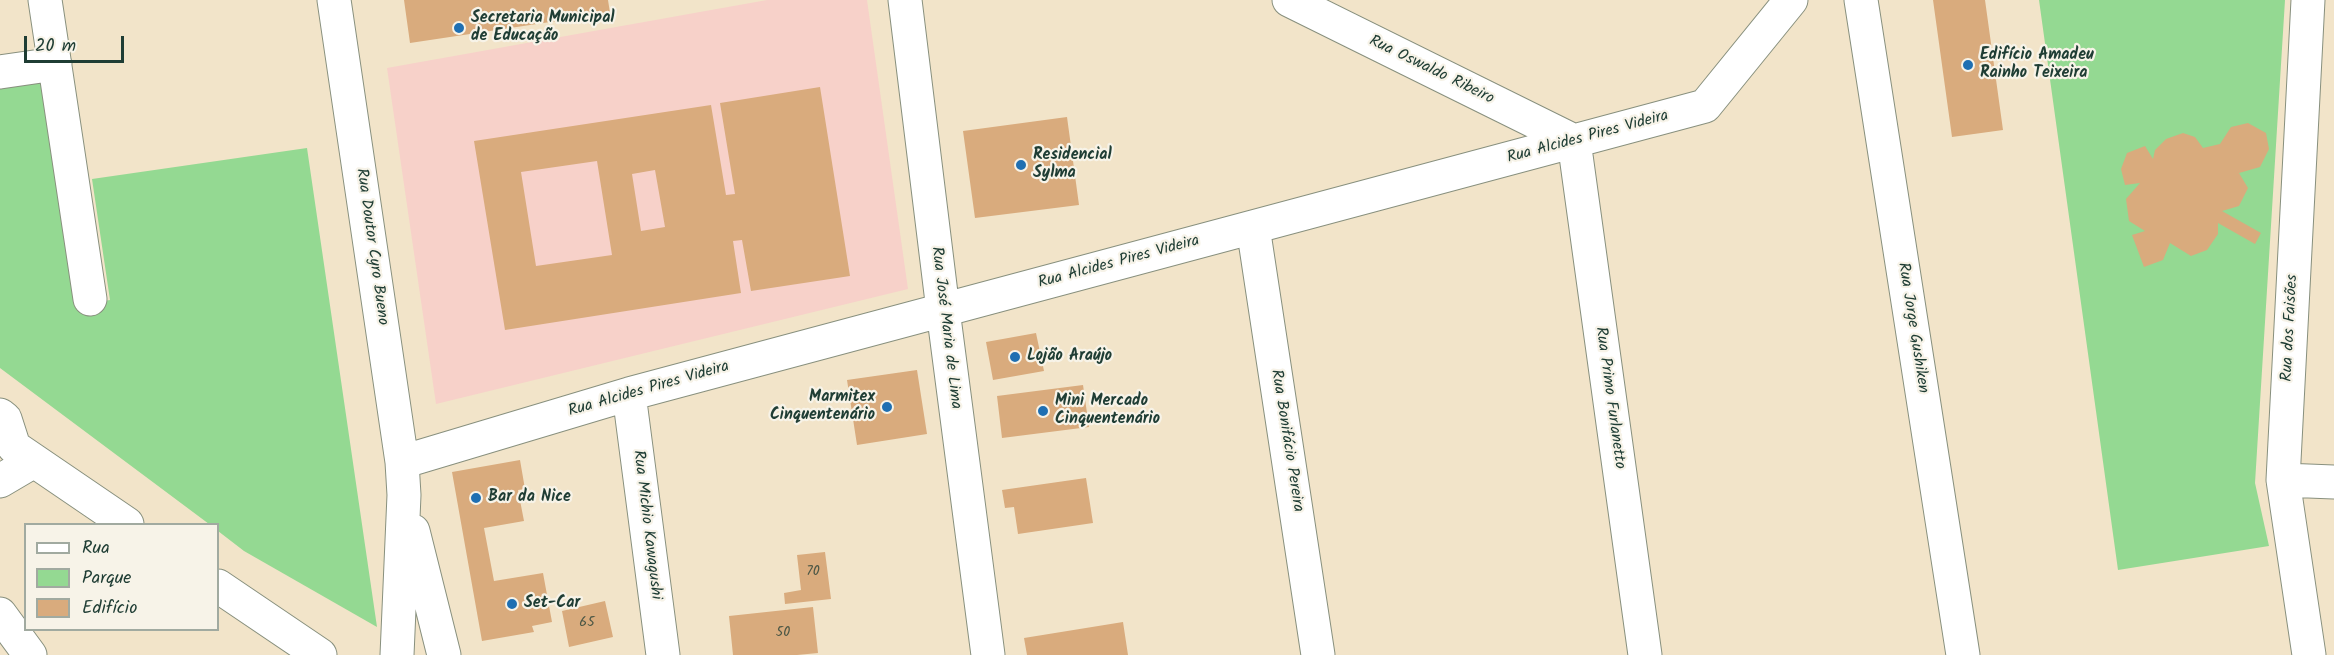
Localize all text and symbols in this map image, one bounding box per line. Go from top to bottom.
place label: Secretaria Municipal de Educação [471,9,615,47]
marker: Secretaria Municipal de Educação [452,21,466,35]
scale bar [27,24,128,62]
text: 20 m [35,32,76,61]
street label: Rua Oswaldo Ribeiro [1365,32,1497,110]
place label: Edifício Amadeu Rainho Teixeira [1980,46,2094,84]
marker: Edifício Amadeu Rainho Teixeira [1961,58,1975,72]
street label: Rua Alcides Pires Videira [1505,107,1671,169]
place label: Residencial Sylma [1033,146,1112,184]
marker: Residencial Sylma [1014,158,1028,172]
street label: Rua Doutor Cyro Bueno [350,167,392,327]
street label: Rua Alcides Pires Videira [1036,232,1202,294]
street label: Rua José Maria de Lima [926,246,964,410]
street label: Rua Jorge Gushiken [1892,261,1932,395]
street label: Rua dos Faisões [2279,274,2303,382]
street label: Rua Primo Furlanetto [1590,326,1628,470]
place label: Lojão Araújo [1027,347,1112,367]
marker: Lojão Araújo [1008,350,1022,364]
street label: Rua Alcides Pires Videira [566,358,732,422]
street label: Rua Bonifácio Pereira [1265,368,1307,514]
place label: Marmitex Cinquentenário [770,388,875,426]
place label: Mini Mercado Cinquentenário [1055,392,1160,430]
marker: Marmitex Cinquentenário [880,400,894,414]
marker: Mini Mercado Cinquentenário [1036,404,1050,418]
street label: Rua Michio Kawagushi [627,449,665,601]
place label: Bar da Nice [488,488,571,508]
marker: Bar da Nice [469,491,483,505]
legend [24,523,219,631]
text: Rua [82,534,110,563]
text: Parque [82,564,131,593]
house number: 70 [806,565,820,581]
text: Edifício [82,594,137,623]
place label: Set-Car [524,594,580,614]
marker: Set-Car [505,597,519,611]
house number: 65 [579,616,595,632]
house number: 50 [776,626,790,642]

